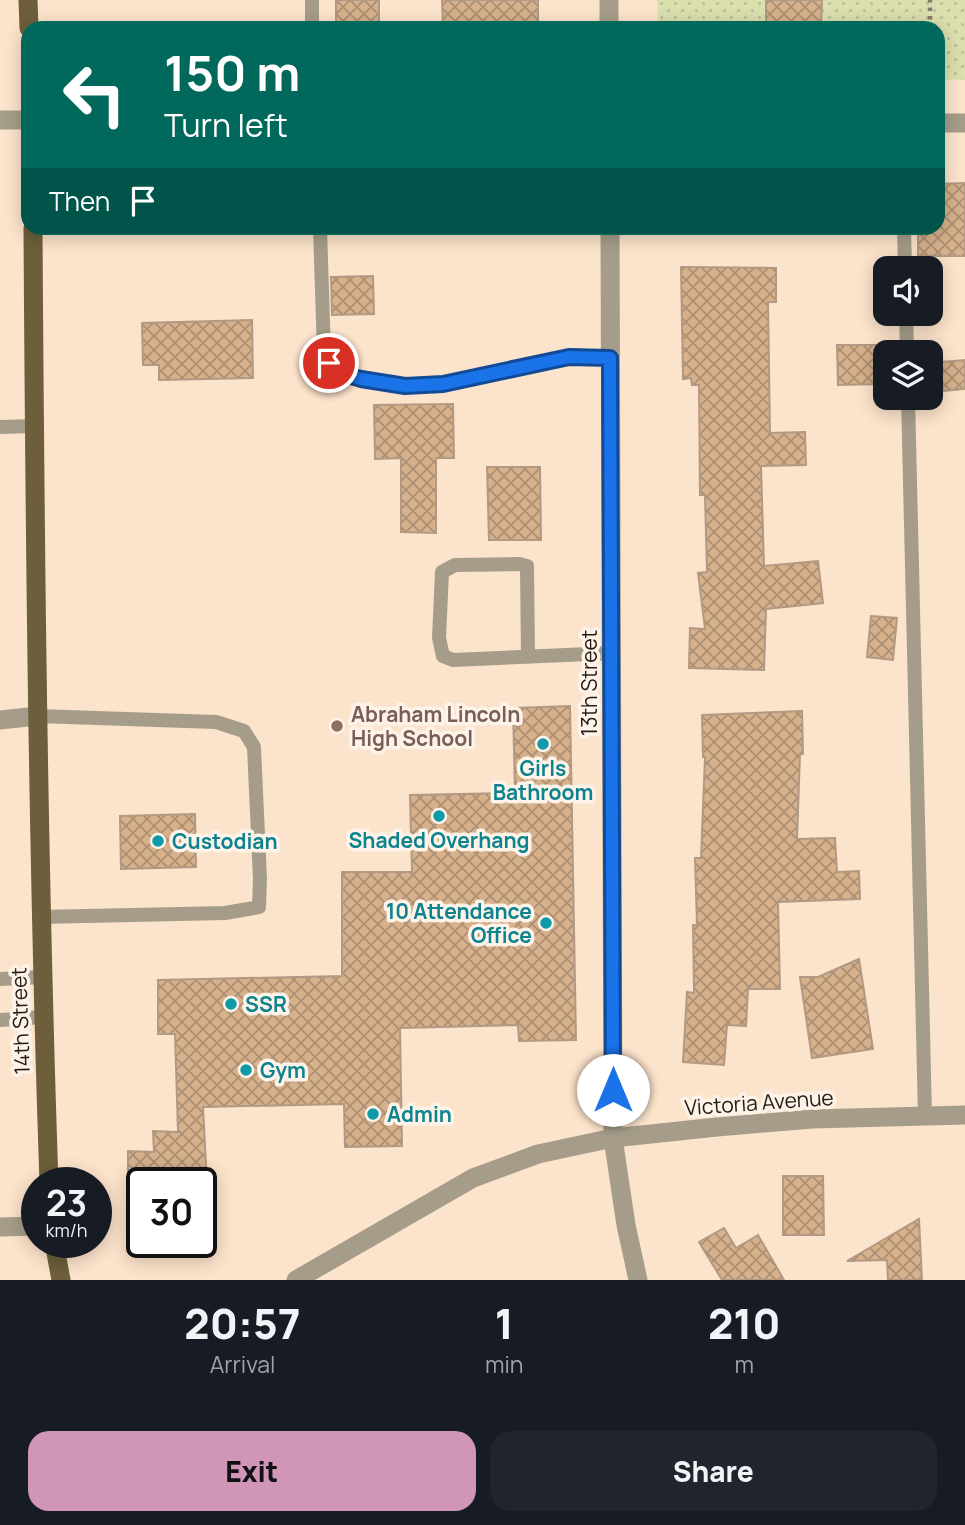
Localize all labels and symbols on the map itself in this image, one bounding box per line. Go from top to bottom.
pin [299,333,359,393]
street label: 13th Street [575,630,603,736]
place label: Abraham Lincoln High School [351,700,520,752]
marker: Abraham Lincoln High School [329,718,345,734]
marker: Girls Bathroom [535,736,551,752]
place label: Girls Bathroom [493,754,593,806]
marker: Shaded Overhang [431,808,447,824]
place label: Shaded Overhang [348,826,530,854]
place label: Custodian [172,827,278,855]
marker: Custodian [150,833,166,849]
place label: 10 Attendance Office [386,897,532,949]
marker: 10 Attendance Office [538,915,554,931]
street label: 14th Street [4,967,36,1075]
place label: SSR [245,990,287,1018]
marker: SSR [223,996,239,1012]
position arrow [576,1053,650,1127]
place label: Gym [260,1056,306,1084]
marker: Gym [238,1062,254,1078]
street label: Victoria Avenue [683,1083,835,1121]
place label: Admin [387,1100,452,1128]
marker: Admin [365,1106,381,1122]
speed limit sign: 30 [126,1167,217,1258]

